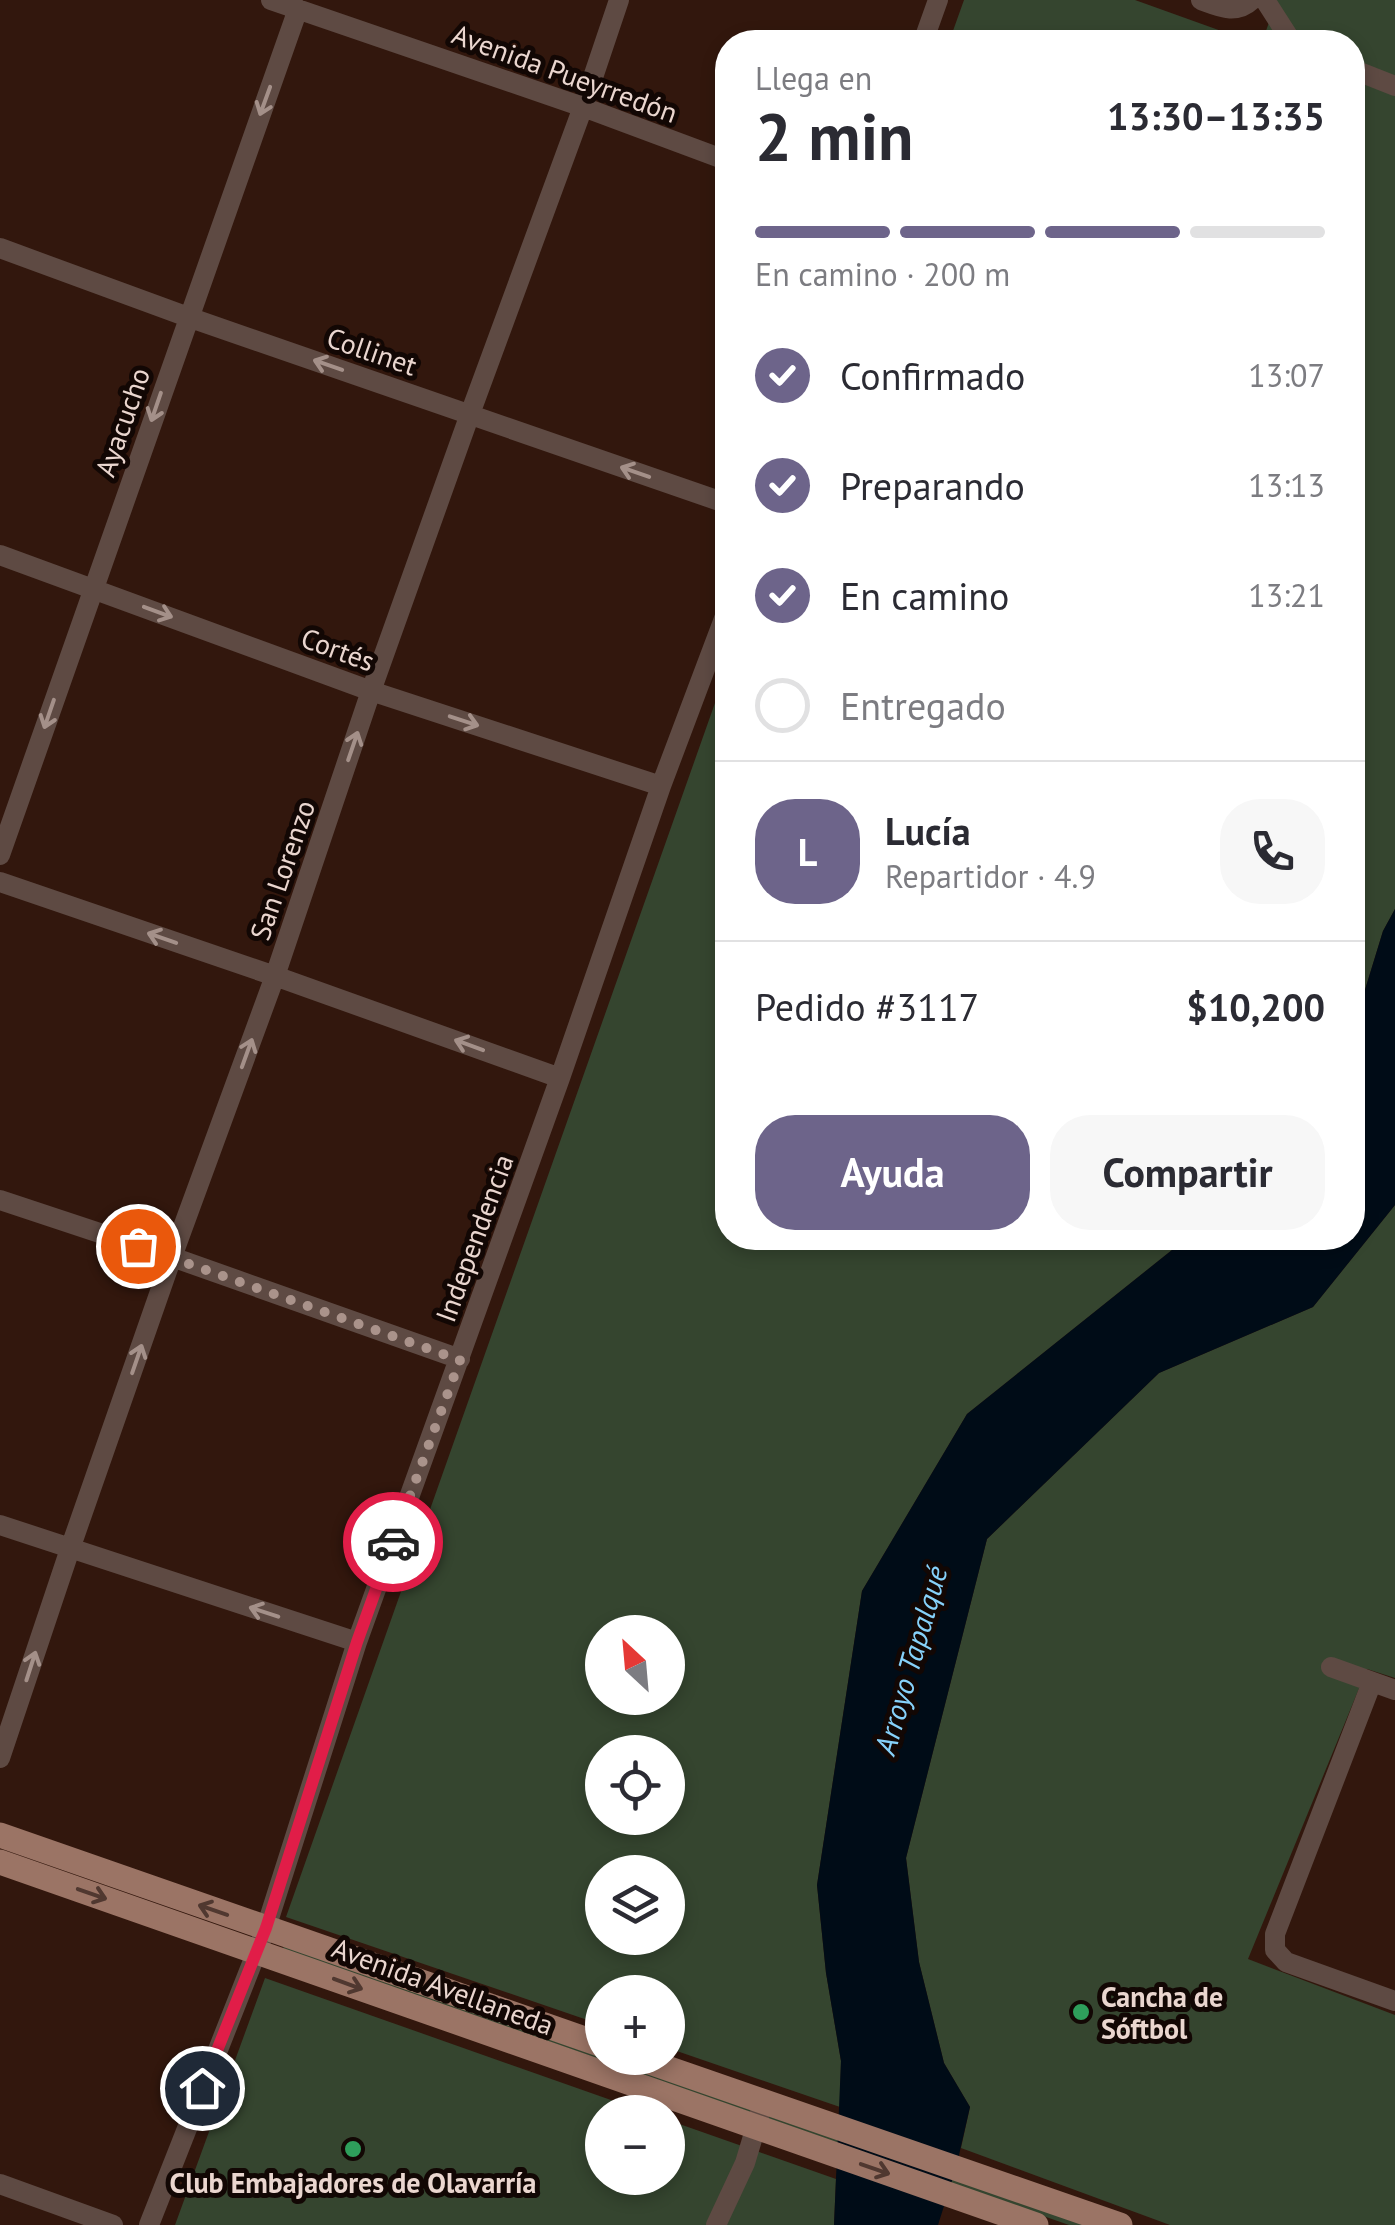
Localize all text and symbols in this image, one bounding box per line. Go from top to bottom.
street label: Avenida Pueyrredón [447,15,683,131]
text: Llega en [755,57,872,99]
one-way arrow [255,84,273,115]
text: 13:30–13:35 [1107,91,1325,140]
text: 2 min [755,94,914,178]
text: En camino · 200 m [755,253,1010,295]
street label: Collinet [322,318,422,384]
icon: check [755,348,810,403]
text: Confirmado [840,351,1025,400]
text: 13:07 [1248,354,1325,396]
one-way arrow [313,355,345,373]
street label: Ayacucho [86,363,158,481]
one-way arrow [146,391,164,422]
icon: check [755,458,810,513]
one-way arrow [620,461,652,479]
text: Preparando [840,461,1025,510]
text: 13:13 [1248,464,1325,506]
icon: check [755,568,810,623]
text: En camino [840,571,1009,620]
text: 13:21 [1248,574,1325,616]
one-way arrow [141,604,172,622]
street label: Cortés [296,619,380,679]
text: Entregado [840,681,1006,730]
one-way arrow [39,697,57,728]
one-way arrow [447,714,479,732]
one-way arrow [345,730,363,762]
street label: San Lorenzo [241,795,323,945]
button: phone [1220,799,1325,904]
text: Lucía [885,806,971,855]
text: L [798,827,817,876]
text: Repartidor · 4.9 [885,855,1096,897]
one-way arrow [146,927,178,945]
text: Pedido #3117 [755,982,979,1031]
text: $10,200 [1186,982,1325,1031]
one-way arrow [454,1035,485,1053]
one-way arrow [239,1038,257,1069]
button: Ayuda [755,1115,1030,1230]
button: Compartir [1050,1115,1325,1230]
street label: Independencia [427,1149,521,1327]
pin [96,1204,181,1289]
icon: bag [111,1219,166,1274]
one-way arrow [129,1343,147,1375]
courier [343,1492,443,1592]
icon: car [366,1515,421,1570]
water label: Arroyo Tapalqué [864,1561,956,1760]
one-way arrow [249,1602,280,1620]
north arrow [585,1615,685,1715]
map controls [585,1615,685,2195]
one-way arrow [23,1651,41,1682]
button: locate [585,1735,685,1835]
button: layers [585,1855,685,1955]
one-way arrow [76,1886,107,1904]
one-way arrow [197,1899,229,1917]
street label: Avenida Avellaneda [327,1929,559,2043]
button: + [585,1975,685,2075]
one-way arrow [332,1976,363,1994]
place label: Cancha de Sóftbol [1101,1978,1223,2047]
marker: Cancha de Sóftbol [1070,2001,1092,2023]
pin [160,2046,245,2131]
icon: home [175,2061,230,2116]
button: − [585,2095,685,2195]
marker: Club Embajadores de Olavarría [342,2138,364,2160]
one-way arrow [858,2162,890,2180]
place label: Club Embajadores de Olavarría [170,2164,536,2201]

